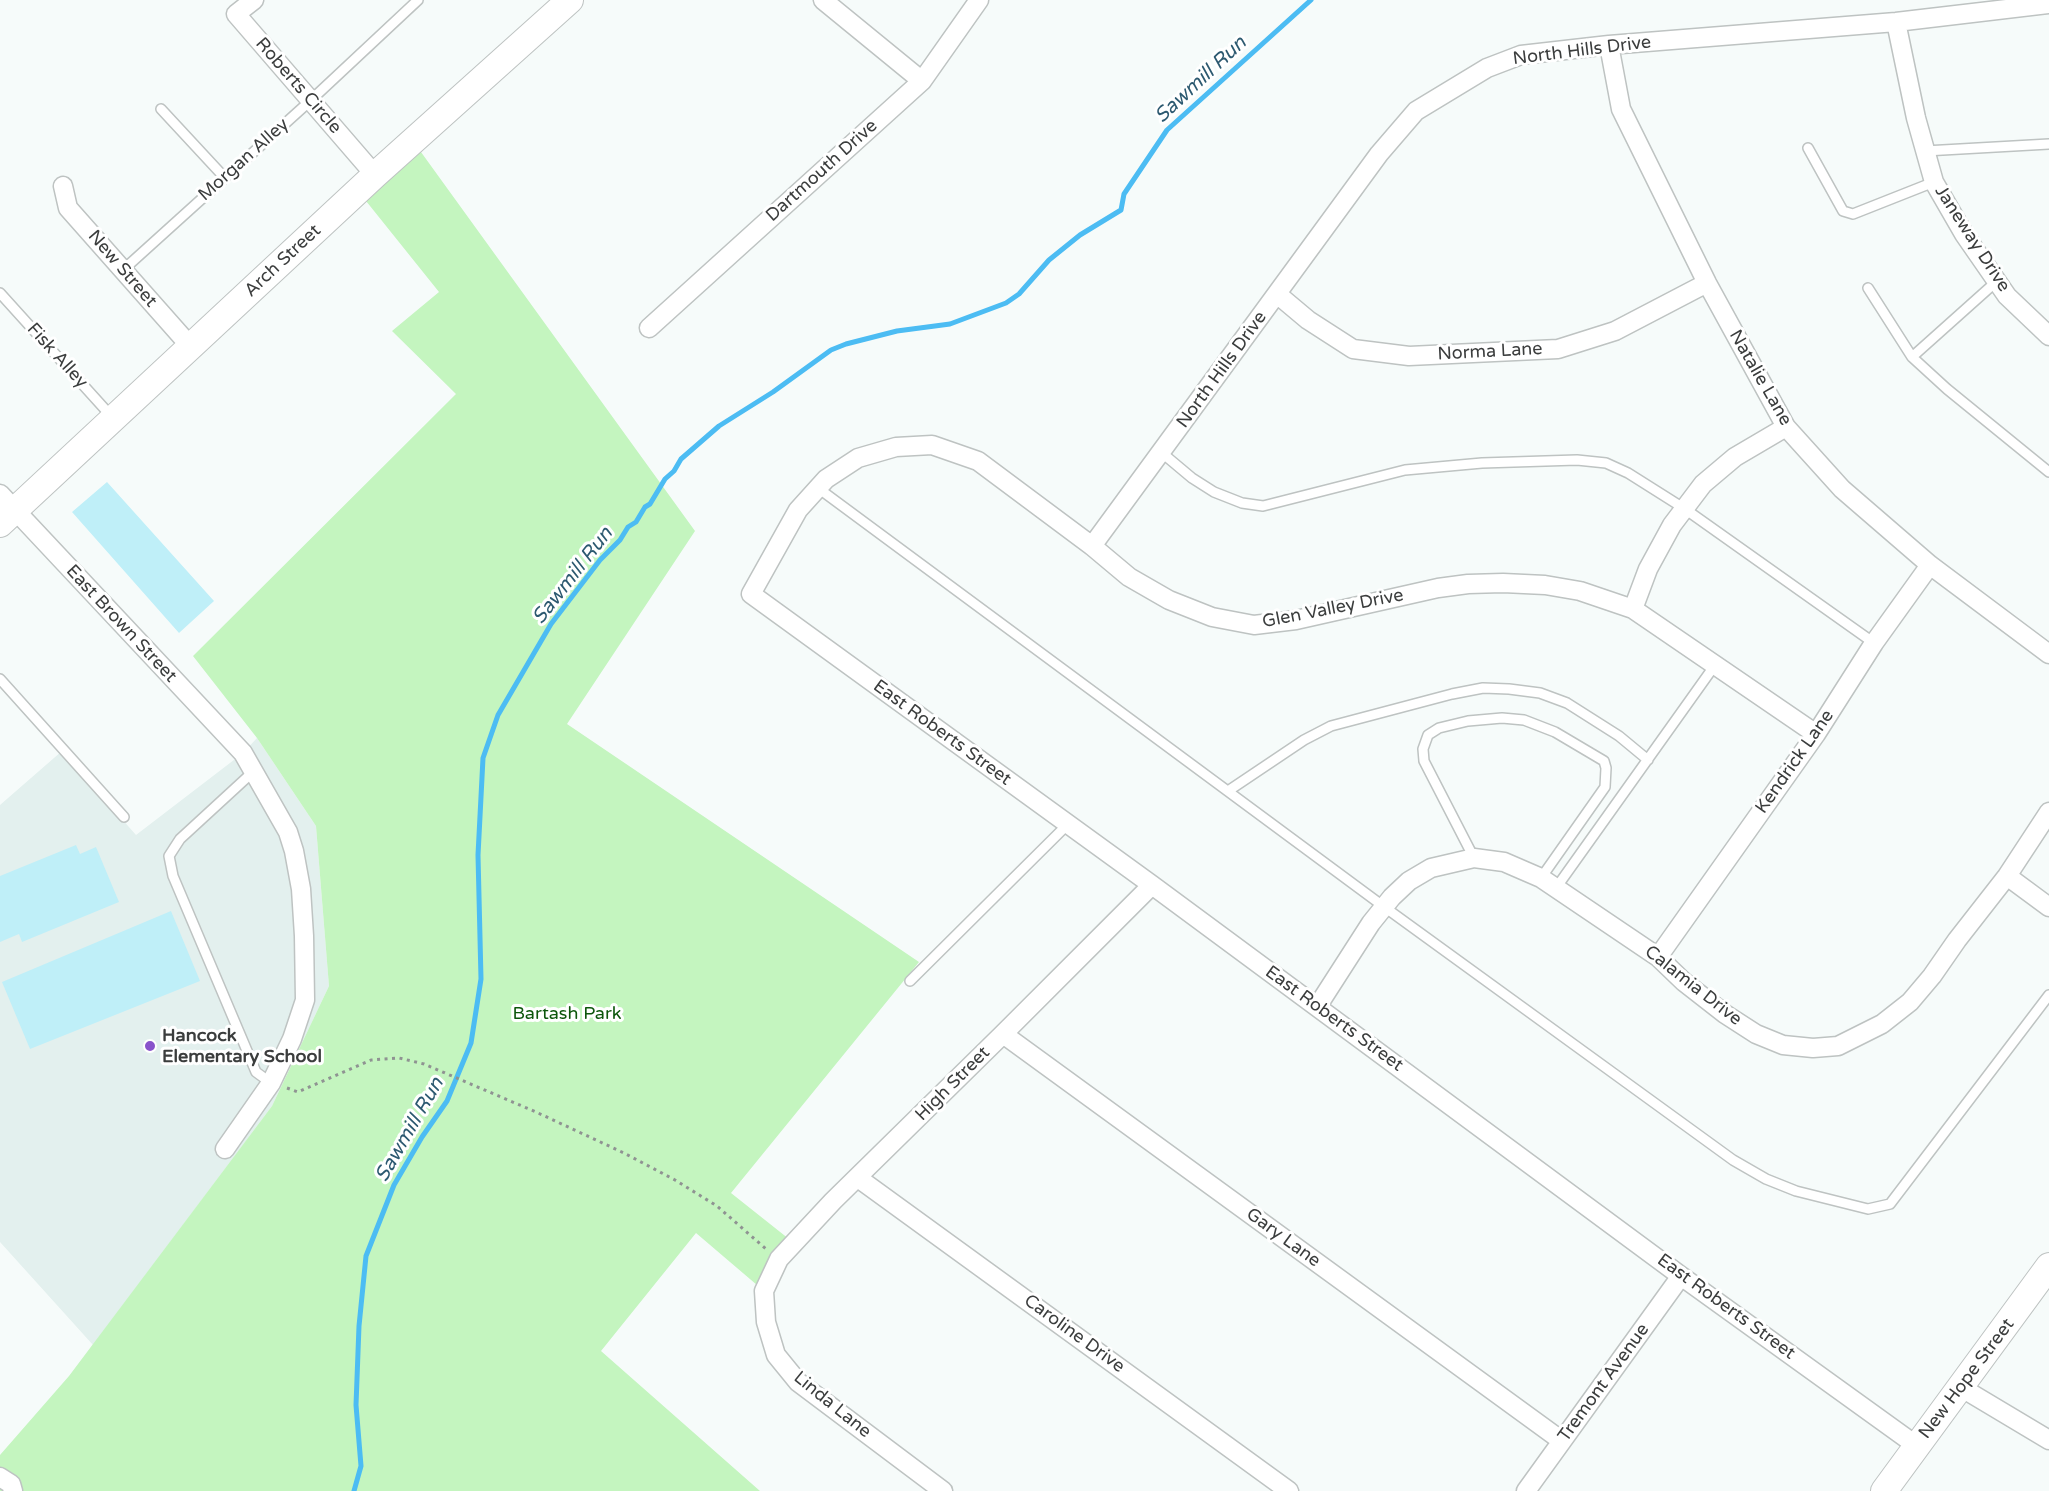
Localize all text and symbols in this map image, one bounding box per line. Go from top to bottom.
water label: Sawmill Run [1150,32,1252,128]
street label: North Hills Drive [1512,32,1652,70]
street label: Roberts Circle [250,34,346,138]
street label: Morgan Alley [194,114,294,206]
street label: Dartmouth Drive [762,115,882,227]
street label: Janeway Drive [1930,182,2014,296]
street label: Arch Street [240,220,326,302]
street label: New Street [83,226,161,312]
street label: North Hills Drive [1172,307,1272,433]
street label: Fisk Alley [22,319,92,393]
street label: Natalie Lane [1724,326,1796,430]
street label: Norma Lane [1437,338,1543,366]
water label: Sawmill Run [528,523,618,629]
street label: East Brown Street [61,561,181,687]
street label: Glen Valley Drive [1261,585,1405,633]
street label: East Roberts Street [869,676,1015,790]
street label: Kendrick Lane [1751,706,1839,818]
street label: Calamia Drive [1640,941,1746,1031]
street label: East Roberts Street [1261,962,1407,1076]
park label: Bartash Park [512,1003,622,1025]
place label: Hancock Elementary School [162,1025,322,1068]
marker: Hancock Elementary School [143,1039,157,1053]
street label: High Street [911,1042,995,1126]
water label: Sawmill Run [371,1074,449,1186]
street label: Gary Lane [1242,1204,1324,1272]
street label: East Roberts Street [1653,1250,1799,1364]
street label: Caroline Drive [1019,1290,1129,1378]
street label: New Hope Street [1915,1315,2019,1443]
street label: Tremont Avenue [1554,1320,1654,1446]
street label: Linda Lane [789,1367,875,1443]

